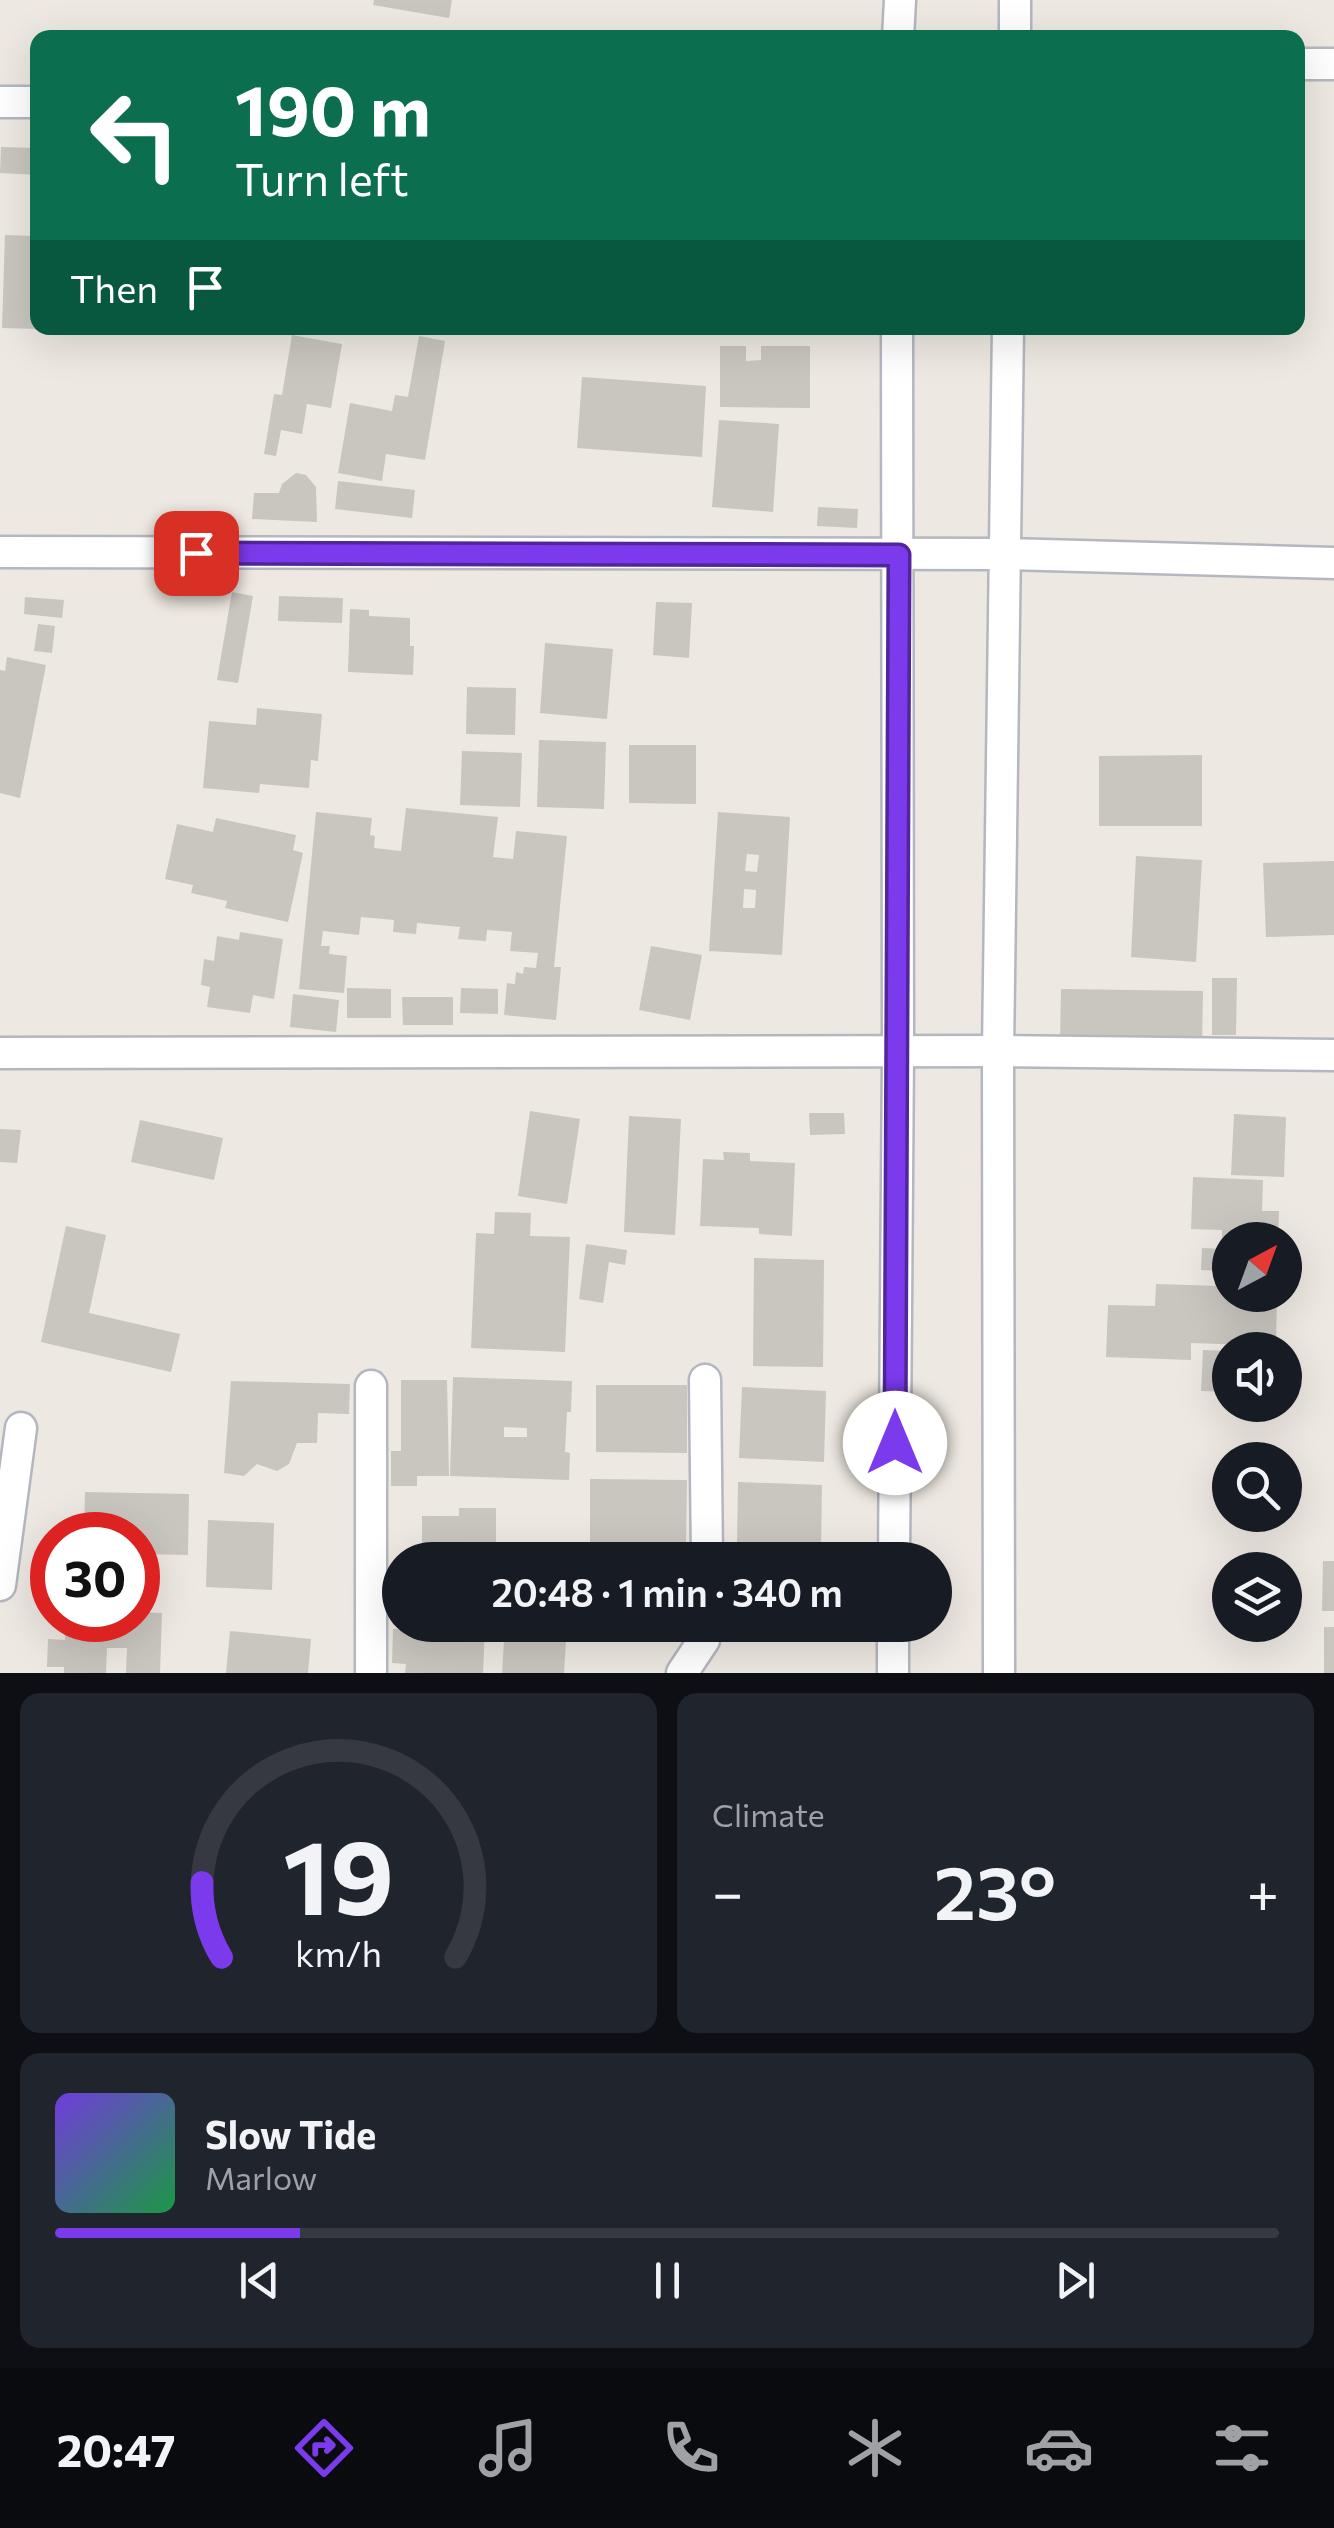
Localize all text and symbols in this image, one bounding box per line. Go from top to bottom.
text: 190 m [235,65,431,150]
icon: left [70,70,200,200]
text: Turn left [235,150,409,205]
icon: arrive [178,260,233,315]
text: Then [70,264,158,311]
pin [154,511,239,596]
icon: arrive [169,526,224,581]
north arrow [1212,1222,1302,1312]
map controls [1212,1222,1302,1642]
button: sound [1212,1332,1302,1422]
position arrow [843,1391,947,1495]
button: search [1212,1442,1302,1532]
speed limit sign: 30 [30,1512,160,1642]
button: layers [1212,1552,1302,1642]
text: 20:48 · 1 min · 340 m [491,1568,843,1615]
text: Climate [712,1794,825,1834]
text: 19 [283,1809,394,1936]
text: 23° [934,1844,1056,1935]
text: − [712,1857,743,1924]
text: + [1247,1857,1279,1924]
text: km/h [295,1931,382,1974]
text: Slow Tide [205,2110,376,2157]
text: Marlow [205,2157,317,2197]
icon: previous [232,2253,287,2308]
icon: pause [640,2253,695,2308]
icon: next [1048,2253,1103,2308]
icon: directions [289,2413,359,2483]
icon: music [473,2413,543,2483]
icon: phone [656,2413,726,2483]
icon: climate [840,2413,910,2483]
icon: car [1024,2413,1094,2483]
icon: filters [1207,2413,1277,2483]
text: 20:47 [57,2421,175,2476]

